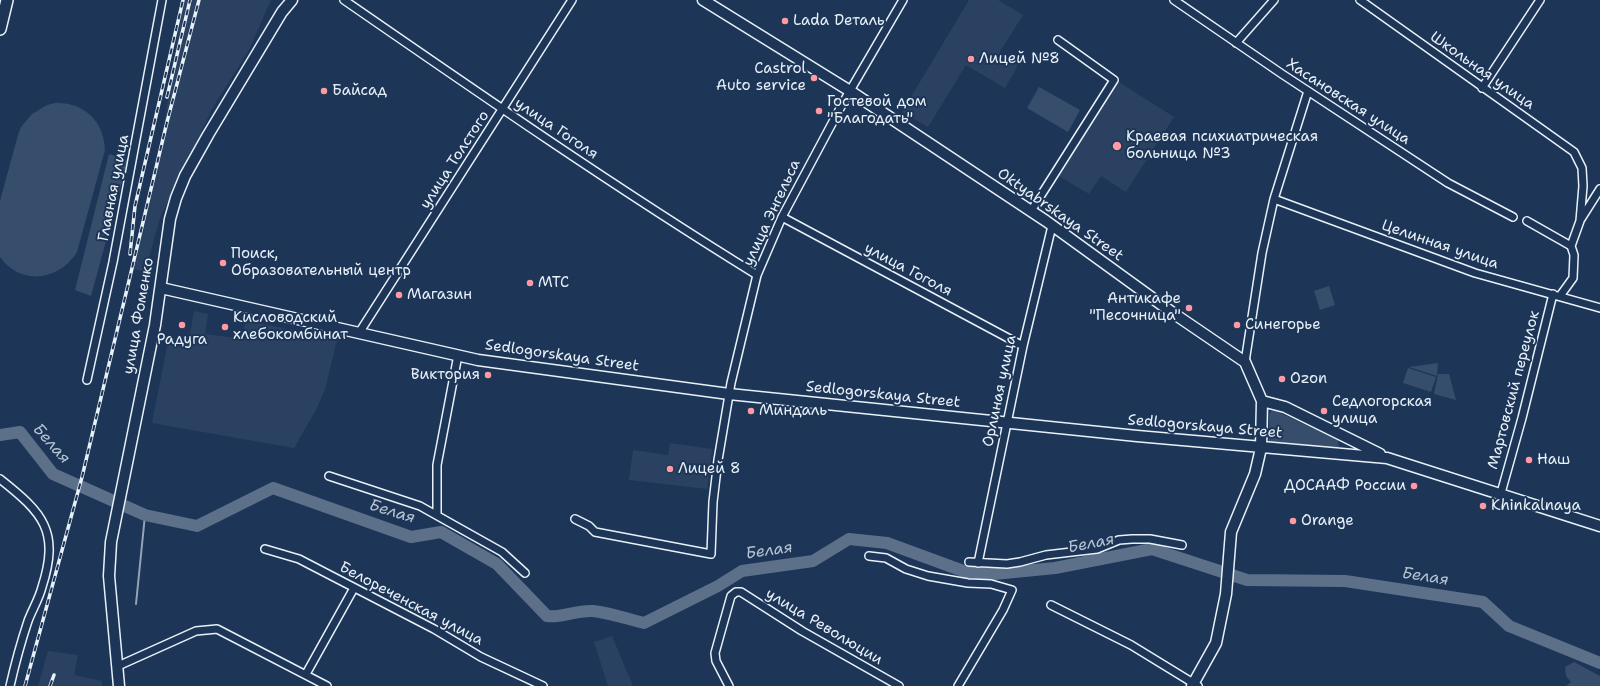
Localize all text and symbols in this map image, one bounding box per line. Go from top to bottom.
place label: Lada Dеталь [793,12,885,30]
marker: Lada Dеталь [780,16,790,26]
street label: Школьная улица [1426,28,1538,114]
place label: Лицей №8 [979,50,1060,68]
marker: Лицей №8 [966,54,976,64]
street label: Хасановская улица [1283,55,1413,149]
place label: Castrol Auto service [716,60,806,95]
marker: Castrol Auto service [809,73,819,83]
place label: Байсад [332,82,387,100]
marker: Байсад [319,86,329,96]
place label: Гостевой дом "Благодать" [827,93,926,128]
street label: улица Гоголя [511,94,601,164]
marker: Гостевой дом "Благодать" [814,106,824,116]
street label: улица Толстого [417,107,493,213]
place label: Краевая психиатрическая больница №3 [1126,128,1318,163]
street label: Главная улица [95,133,133,243]
marker: Краевая психиатрическая больница №3 [1111,140,1123,152]
street label: улица Энгельса [739,157,805,269]
street label: Oktyabrskaya Street [994,165,1126,265]
street label: Целинная улица [1379,217,1501,273]
street label: улица Гоголя [861,239,955,301]
place label: Поиск, Образовательный центр [231,245,411,280]
street label: улица Фоменко [120,256,158,376]
marker: Поиск, Образовательный центр [218,258,228,268]
place label: МТС [538,274,569,292]
marker: МТС [525,278,535,288]
place label: Магазин [407,286,472,304]
marker: Магазин [394,290,404,300]
place label: Антикафе "Песочница" [1089,290,1181,325]
marker: Антикафе "Песочница" [1184,303,1194,313]
place label: Кисловодский хлебокомбинат [233,309,348,344]
street label: Мартовский переулок [1484,309,1544,471]
place label: Синегорье [1245,316,1321,334]
marker: Радуга [177,320,187,330]
marker: Синегорье [1232,320,1242,330]
marker: Кисловодский хлебокомбинат [220,322,230,332]
place label: Радуга [157,331,207,349]
street label: Орлиная улица [979,333,1021,449]
street label: Sedlogorskaya Street [484,336,640,376]
place label: Виктория [411,366,480,384]
marker: Виктория [483,370,493,380]
place label: Ozon [1290,370,1327,388]
marker: Ozon [1277,374,1287,384]
street label: Sedlogorskaya Street [805,378,961,412]
place label: Седлогорская улица [1332,393,1432,428]
place label: Миндаль [759,402,827,420]
marker: Миндаль [746,406,756,416]
marker: Седлогорская улица [1319,406,1329,416]
street label: Sedlogorskaya Street [1127,411,1283,443]
water label: Белая [28,420,74,468]
place label: Наш [1537,451,1570,469]
marker: Наш [1524,455,1534,465]
place label: Лицей 8 [678,460,741,478]
marker: Лицей 8 [665,464,675,474]
place label: ДОСААФ России [1284,477,1406,495]
marker: ДОСААФ России [1409,481,1419,491]
water label: Белая [367,496,417,528]
place label: Khinkalnaya [1491,497,1581,515]
marker: Khinkalnaya [1478,501,1488,511]
place label: Orange [1301,512,1354,530]
marker: Orange [1288,516,1298,526]
water label: Белая [1066,530,1116,558]
water label: Белая [744,538,794,564]
street label: Белореченская улица [336,558,486,650]
water label: Белая [1400,564,1450,590]
street label: улица Революции [762,585,886,669]

